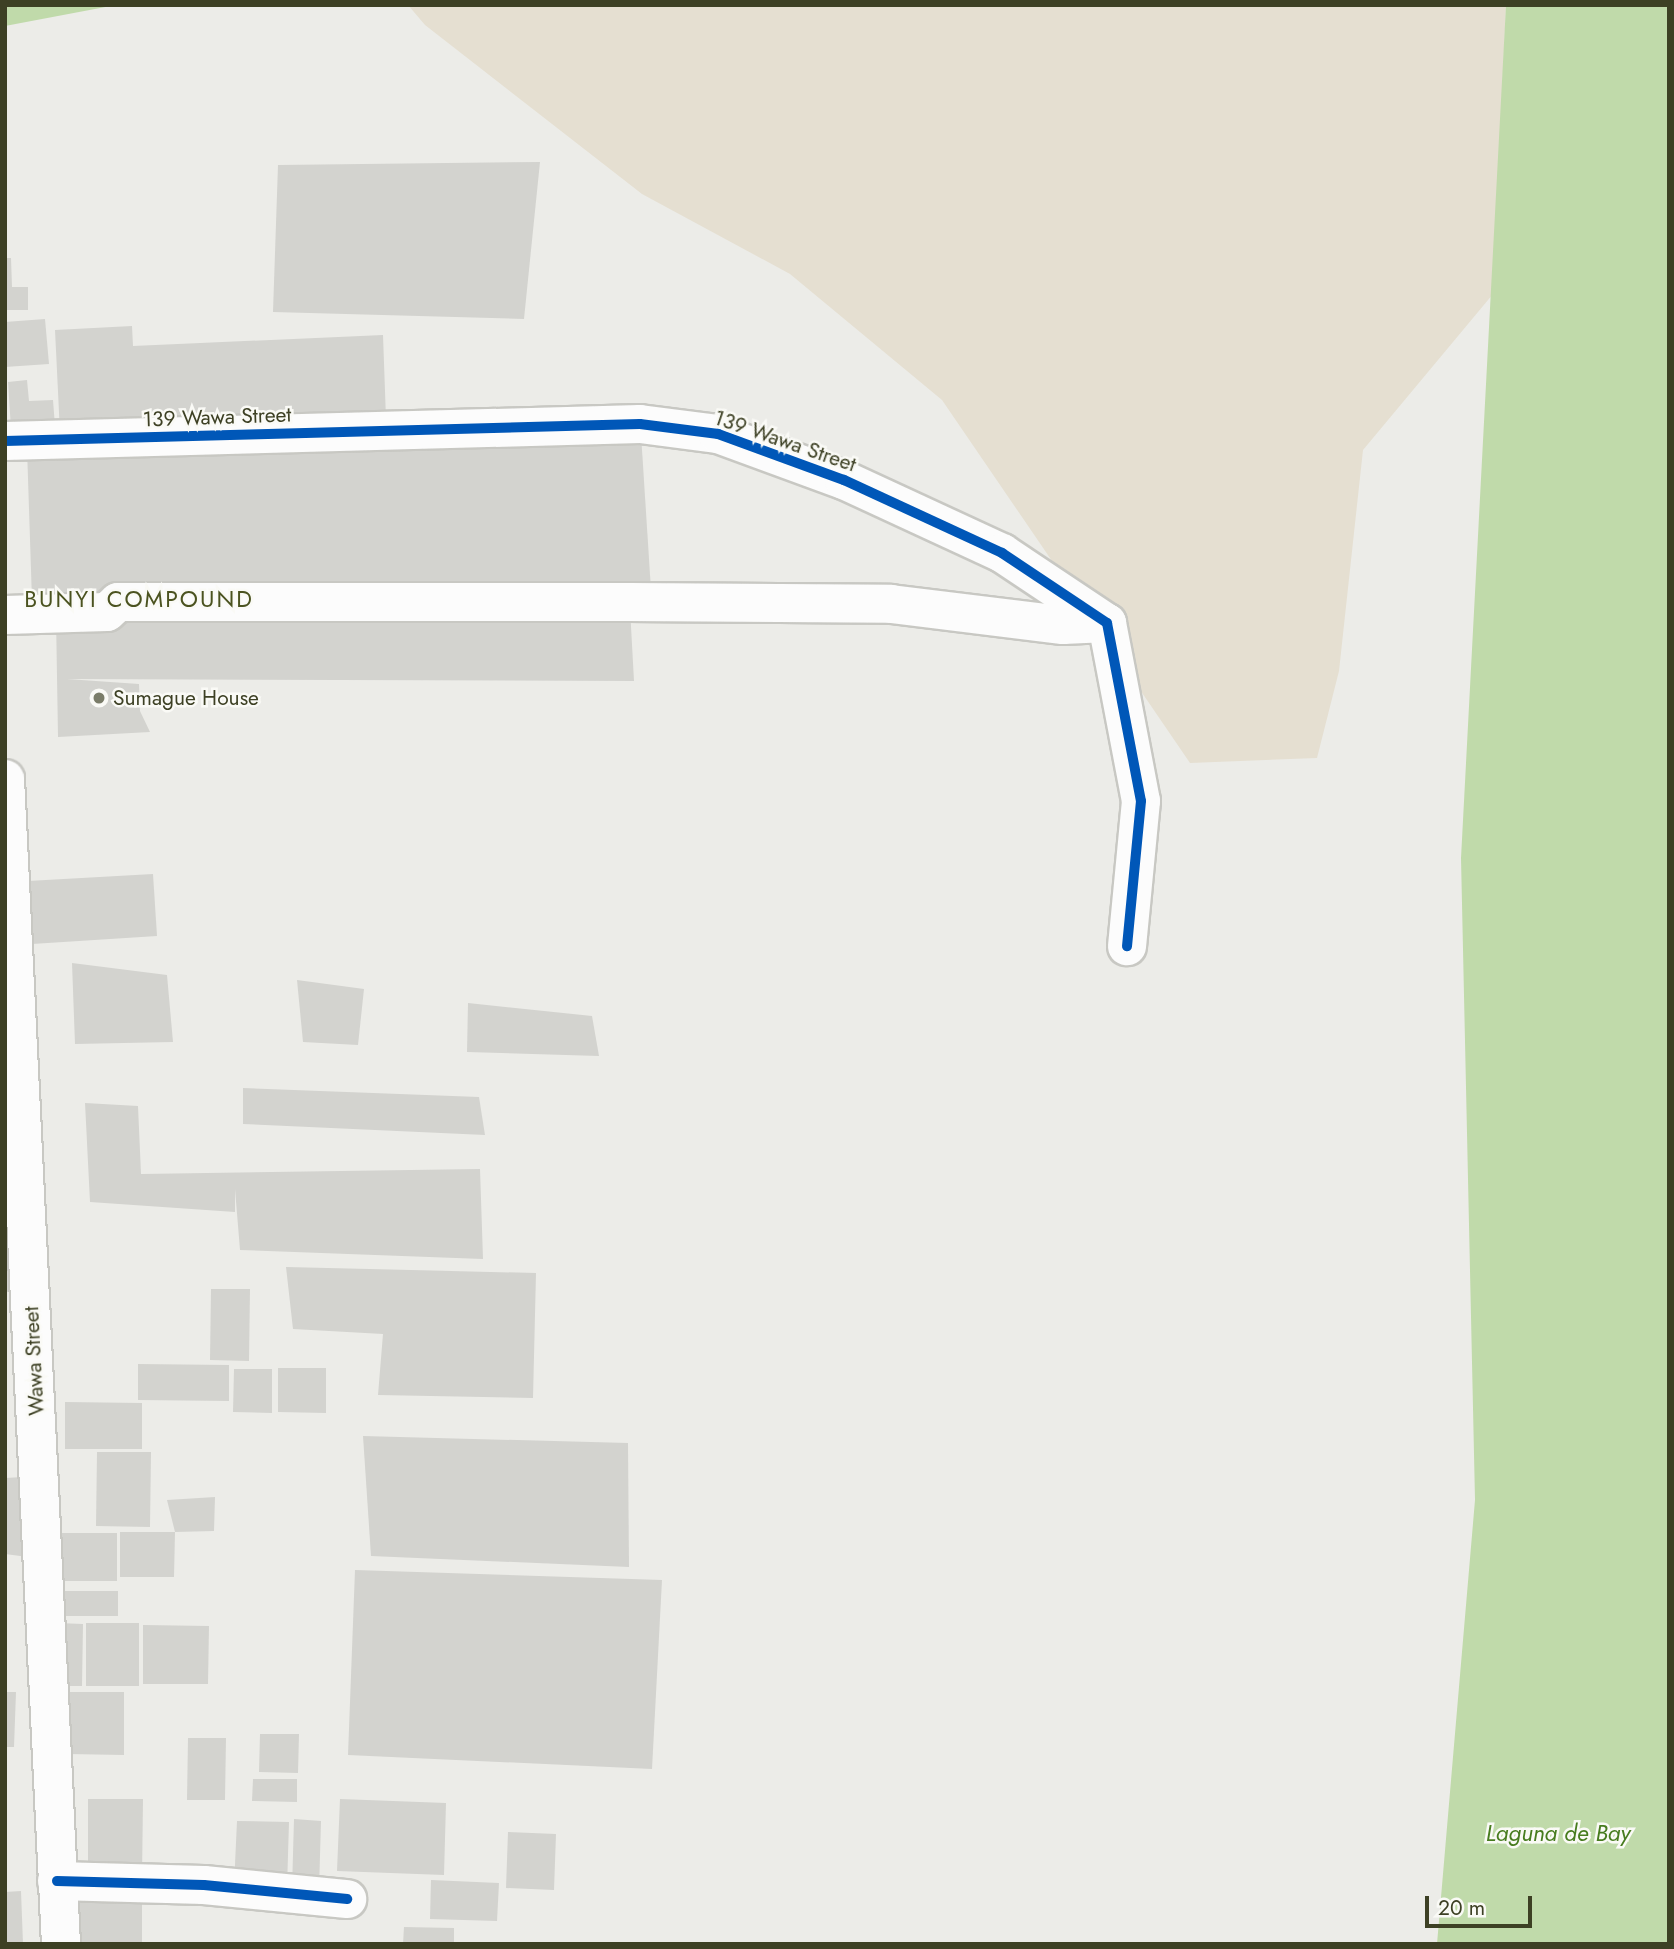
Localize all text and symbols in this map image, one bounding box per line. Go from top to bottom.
street label: 139 Wawa Street [142,402,292,432]
street label: 139 Wawa Street [711,405,859,477]
district label: BUNYI COMPOUND [26,585,252,613]
place label: Sumague House [113,685,259,711]
marker: Sumague House [91,690,107,706]
street label: Wawa Street [19,1306,49,1416]
water label: Laguna de Bay [1486,1819,1630,1847]
scale bar [1429,1882,1536,1926]
text: 20 m [1438,1893,1485,1923]

